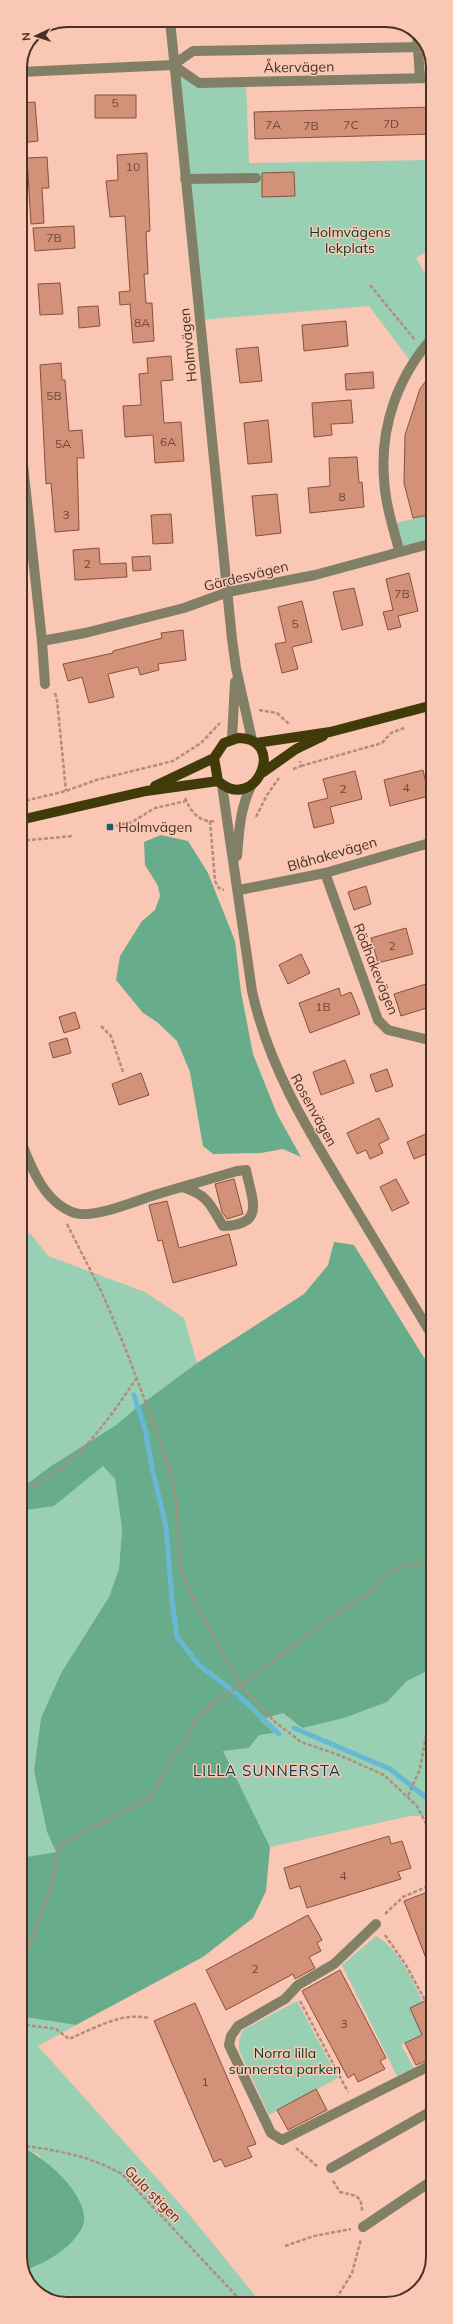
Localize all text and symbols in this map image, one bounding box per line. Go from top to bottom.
north arrow [16,16,56,56]
text: N [19,32,33,41]
street label: Åkervägen [264,57,334,77]
house number: 5 [111,95,119,110]
house number: 7D [383,116,399,131]
house number: 7A [265,117,281,132]
house number: 7C [343,117,359,132]
house number: 7B [303,118,319,133]
house number: 10 [126,159,140,174]
park label: Holmvägens lekplats [309,223,391,257]
house number: 7B [46,230,62,245]
street label: Holmvägen [175,307,201,383]
house number: 8A [134,315,150,330]
house number: 5B [46,388,62,403]
house number: 6A [160,434,176,449]
house number: 5A [55,436,71,451]
house number: 8 [338,489,346,504]
house number: 3 [62,507,70,522]
house number: 2 [83,556,91,571]
street label: Gärdesvägen [202,557,290,595]
house number: 7B [394,586,410,601]
house number: 5 [291,616,299,631]
house number: 4 [402,780,410,795]
house number: 2 [339,781,347,796]
place label: Holmvägen [118,818,192,836]
marker: Holmvägen [105,822,115,832]
street label: Blåhakevägen [285,833,379,875]
street label: Rödhakevägen [349,921,403,1017]
house number: 2 [388,938,396,953]
house number: 1B [315,999,331,1014]
street label: Rosenvägen [287,1071,341,1149]
district label: LILLA SUNNERSTA [193,1761,341,1780]
house number: 4 [339,1868,347,1883]
house number: 2 [251,1961,259,1976]
house number: 3 [340,2016,348,2031]
park label: Norra lilla sunnersta parken [229,2044,341,2078]
house number: 1 [201,2074,209,2089]
street label: Gula stigen [121,2162,185,2226]

